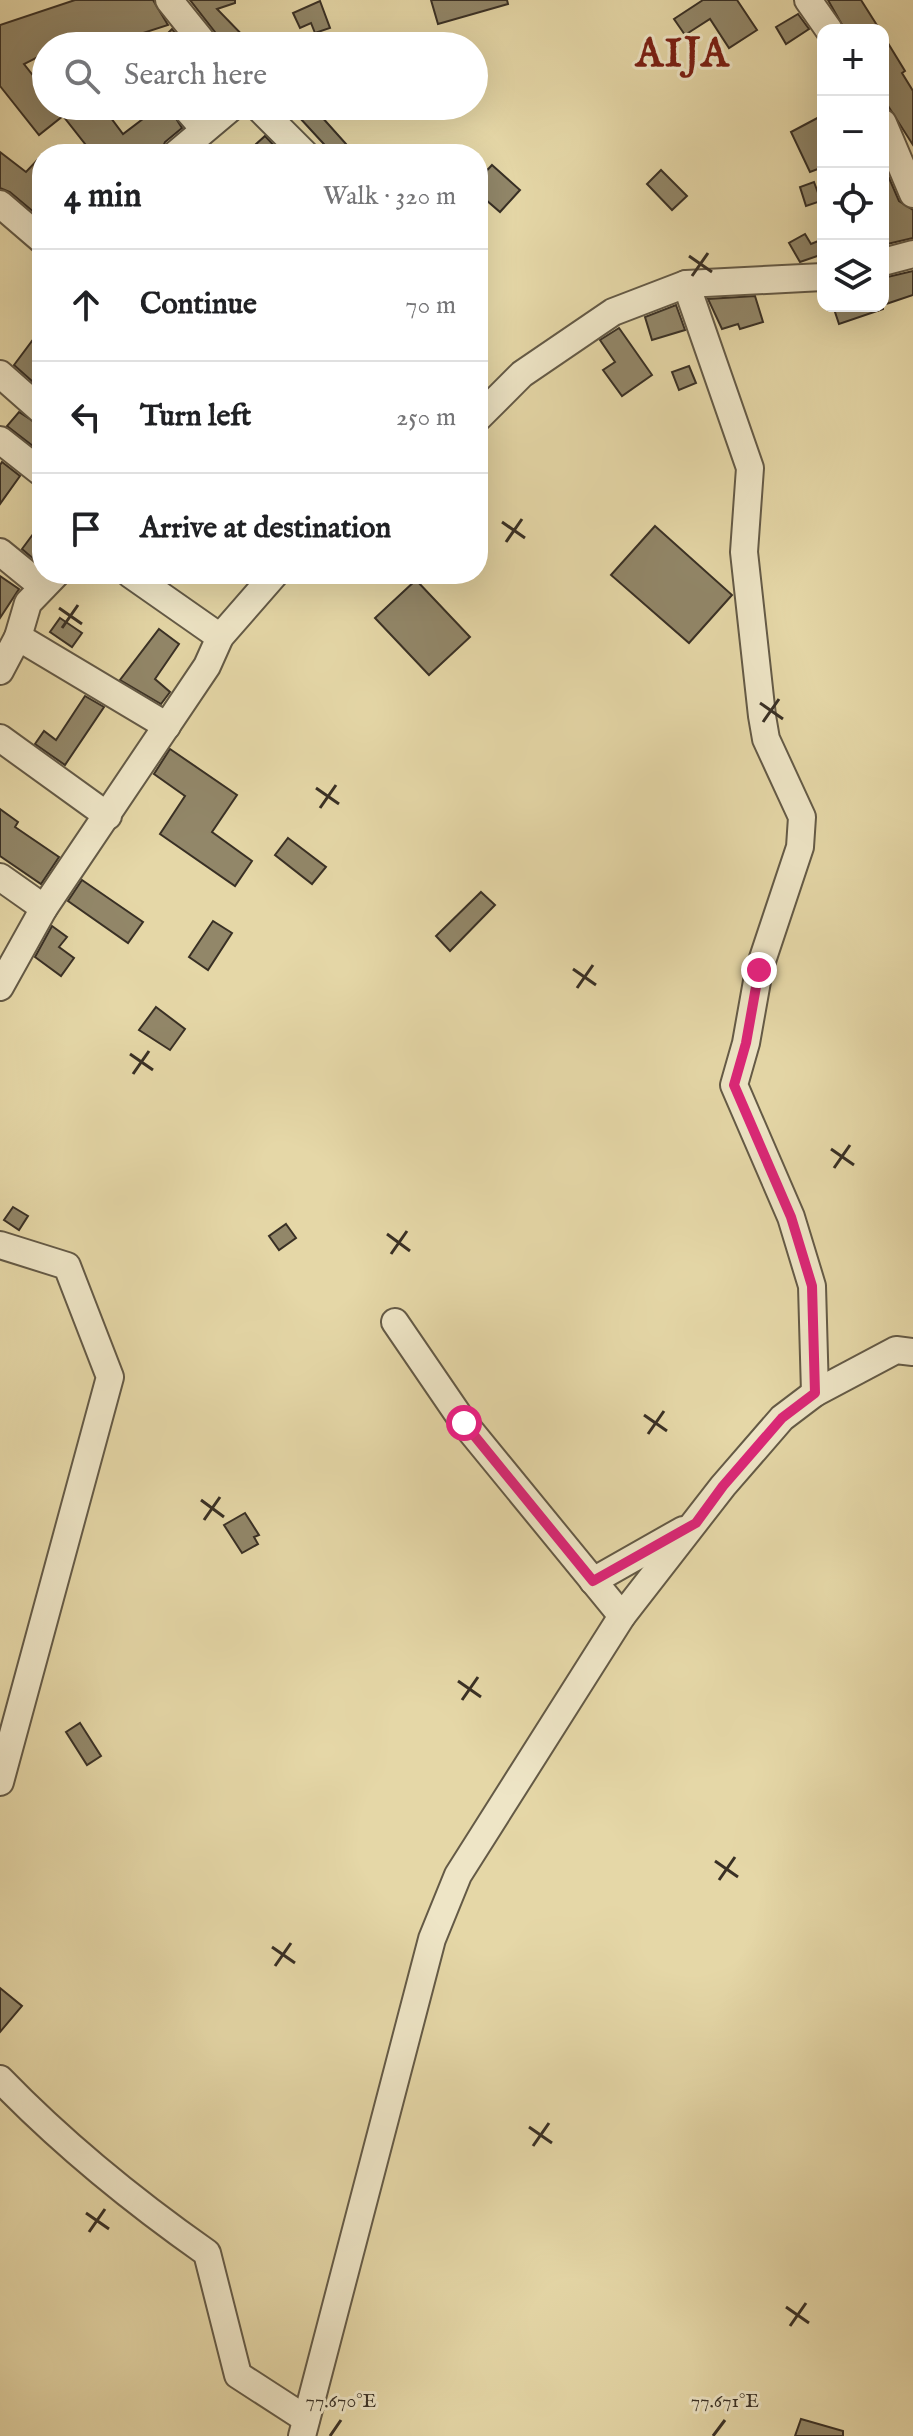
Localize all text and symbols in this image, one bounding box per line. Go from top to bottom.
map controls [817,24,889,312]
button: + [817,24,889,96]
district label: AIJA [634,30,730,81]
search box [32,32,488,120]
icon: search [60,54,104,98]
text: Search here [124,57,267,95]
button: − [817,96,889,168]
button: locate [817,168,889,240]
text: 4 min [64,175,142,218]
text: Walk · 320 m [323,180,456,213]
button: layers [817,240,889,312]
icon: ahead [64,283,108,327]
text: Continue [140,286,257,324]
text: 70 m [405,289,456,322]
icon: left [64,395,108,439]
text: Turn left [140,398,251,436]
text: 250 m [396,401,456,434]
icon: arrive [64,507,108,551]
text: Arrive at destination [140,510,391,548]
route end [741,952,777,988]
route start [446,1405,482,1441]
text: 77.670°E [306,2389,377,2414]
text: 77.671°E [691,2389,759,2414]

